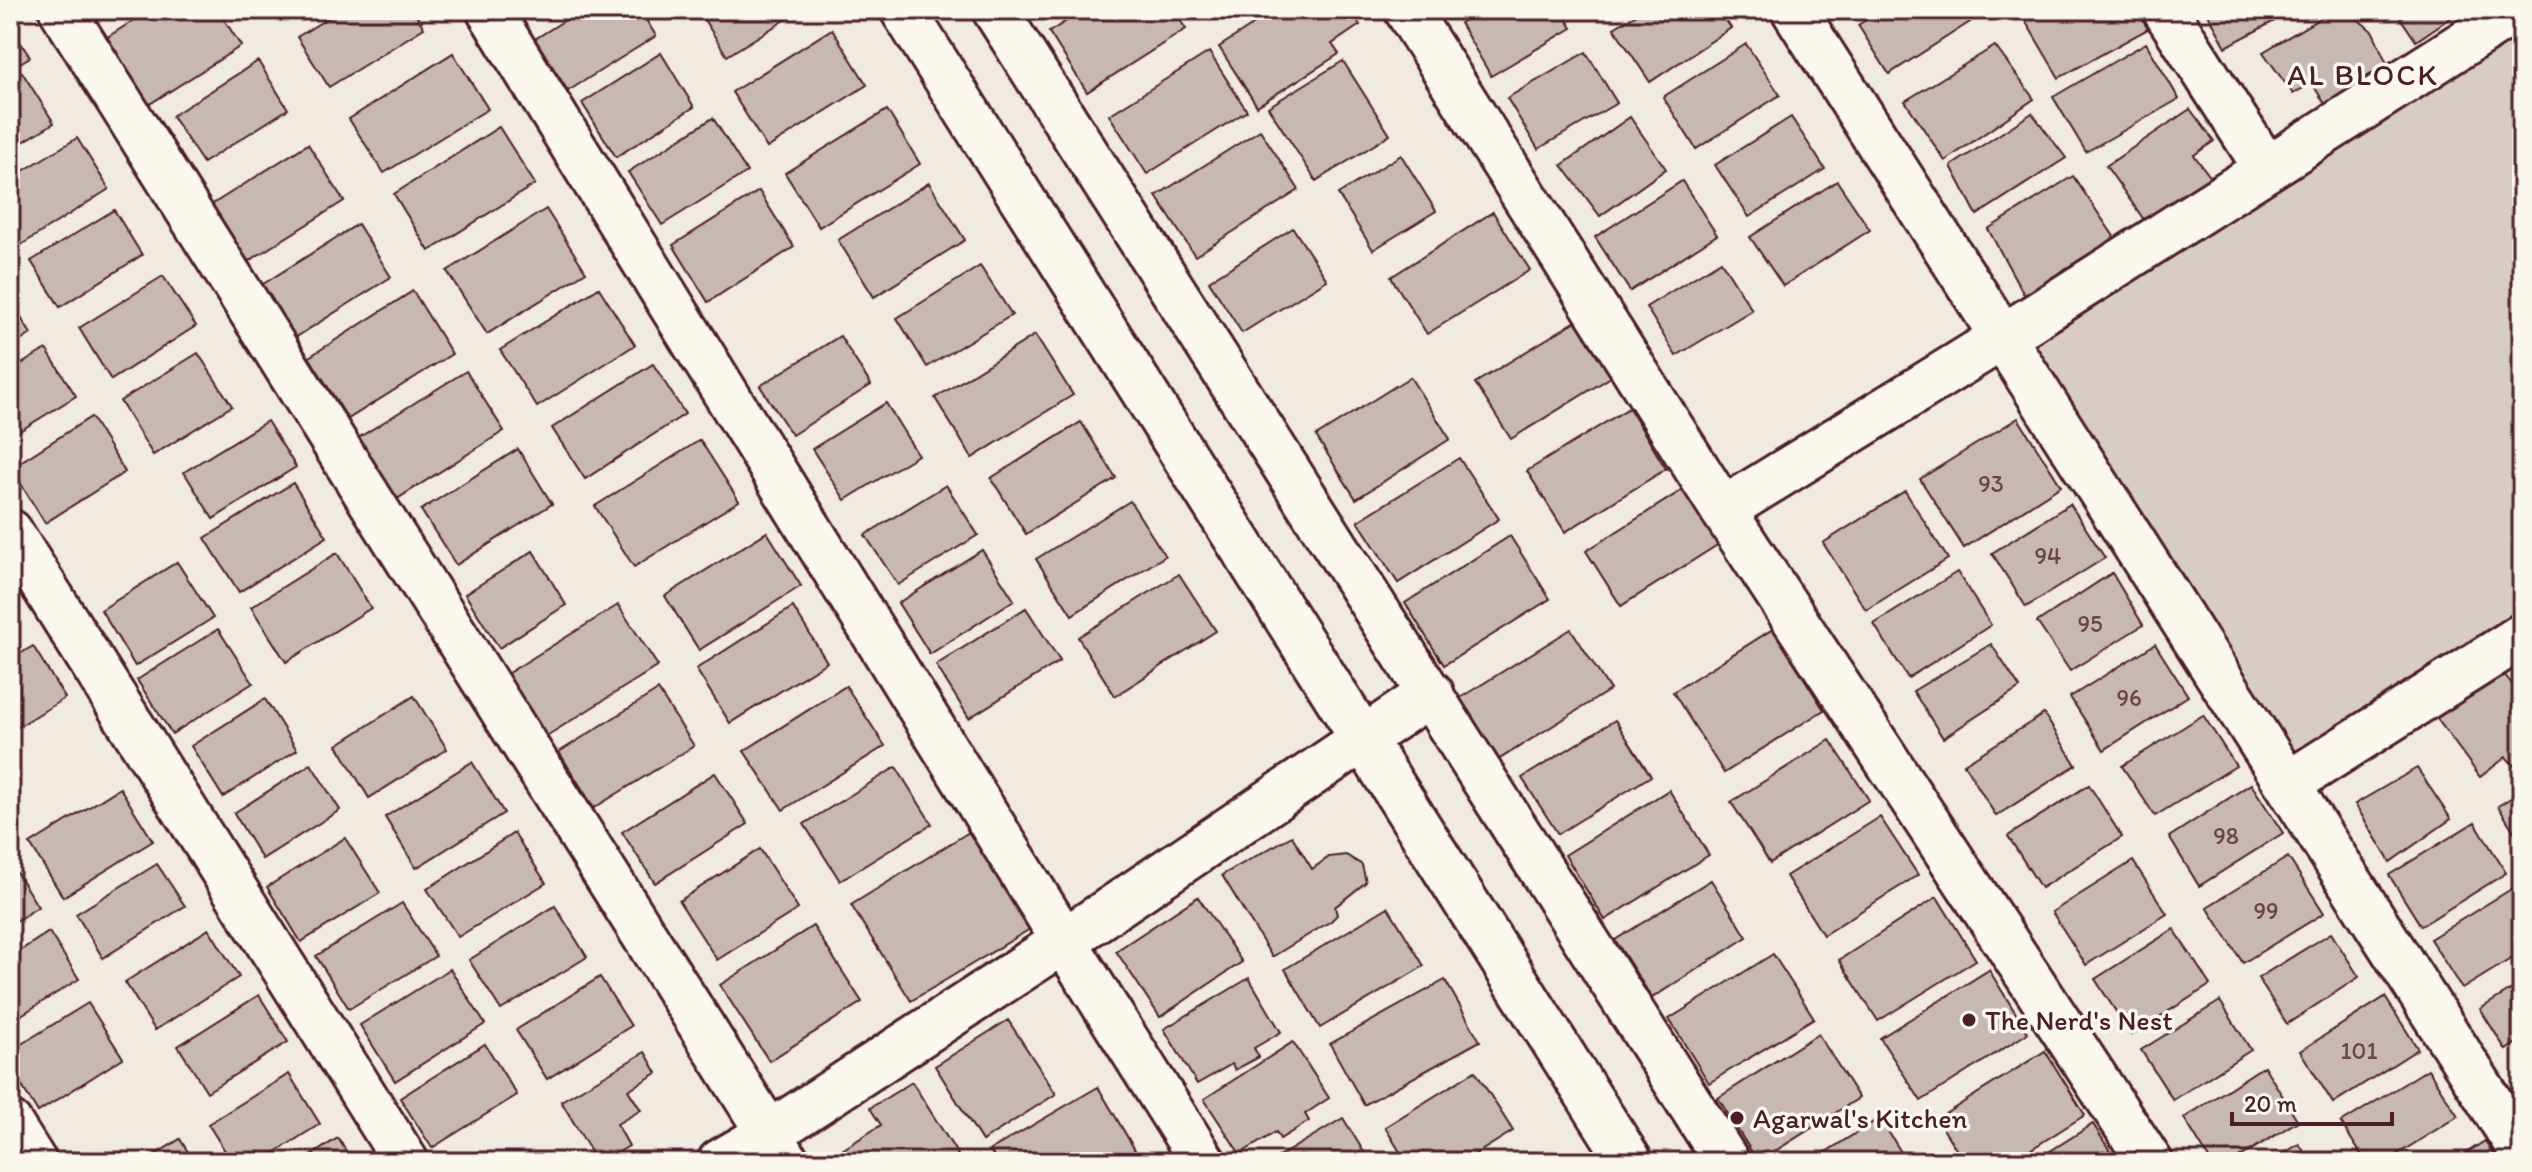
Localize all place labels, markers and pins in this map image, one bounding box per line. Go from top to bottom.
place label: The Nerd's Nest [1985,1003,2173,1037]
marker: The Nerd's Nest [1960,1011,1978,1029]
place label: Agarwal's Kitchen [1753,1101,1968,1135]
marker: Agarwal's Kitchen [1728,1109,1746,1127]

